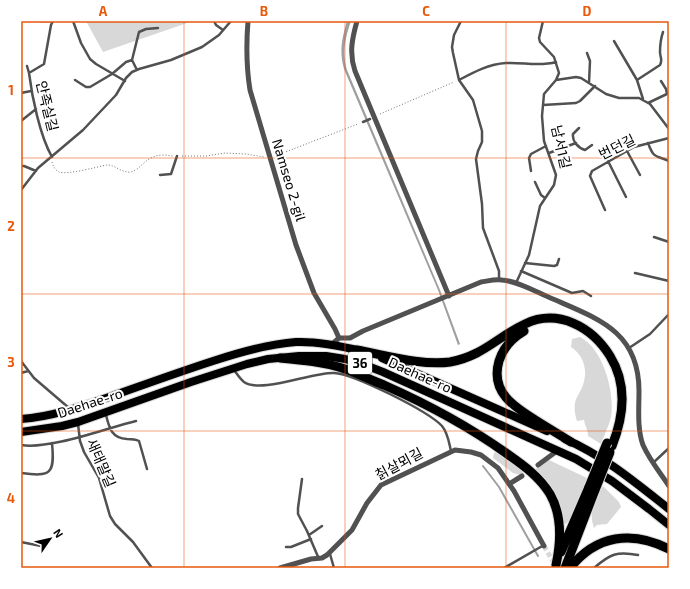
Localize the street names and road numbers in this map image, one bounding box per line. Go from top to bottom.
street label: 안족실길 [33,79,62,133]
street label: 남서1길 [548,123,575,170]
street label: 번던길 [596,130,638,163]
street label: Namseo 2-gil [269,137,310,224]
road number: 36 [348,352,372,374]
street label: Daehae-ro [386,353,455,396]
street label: Daehae-ro [55,384,125,421]
street label: 새태말길 [84,436,119,490]
street label: 칡살뫼길 [372,444,426,483]

